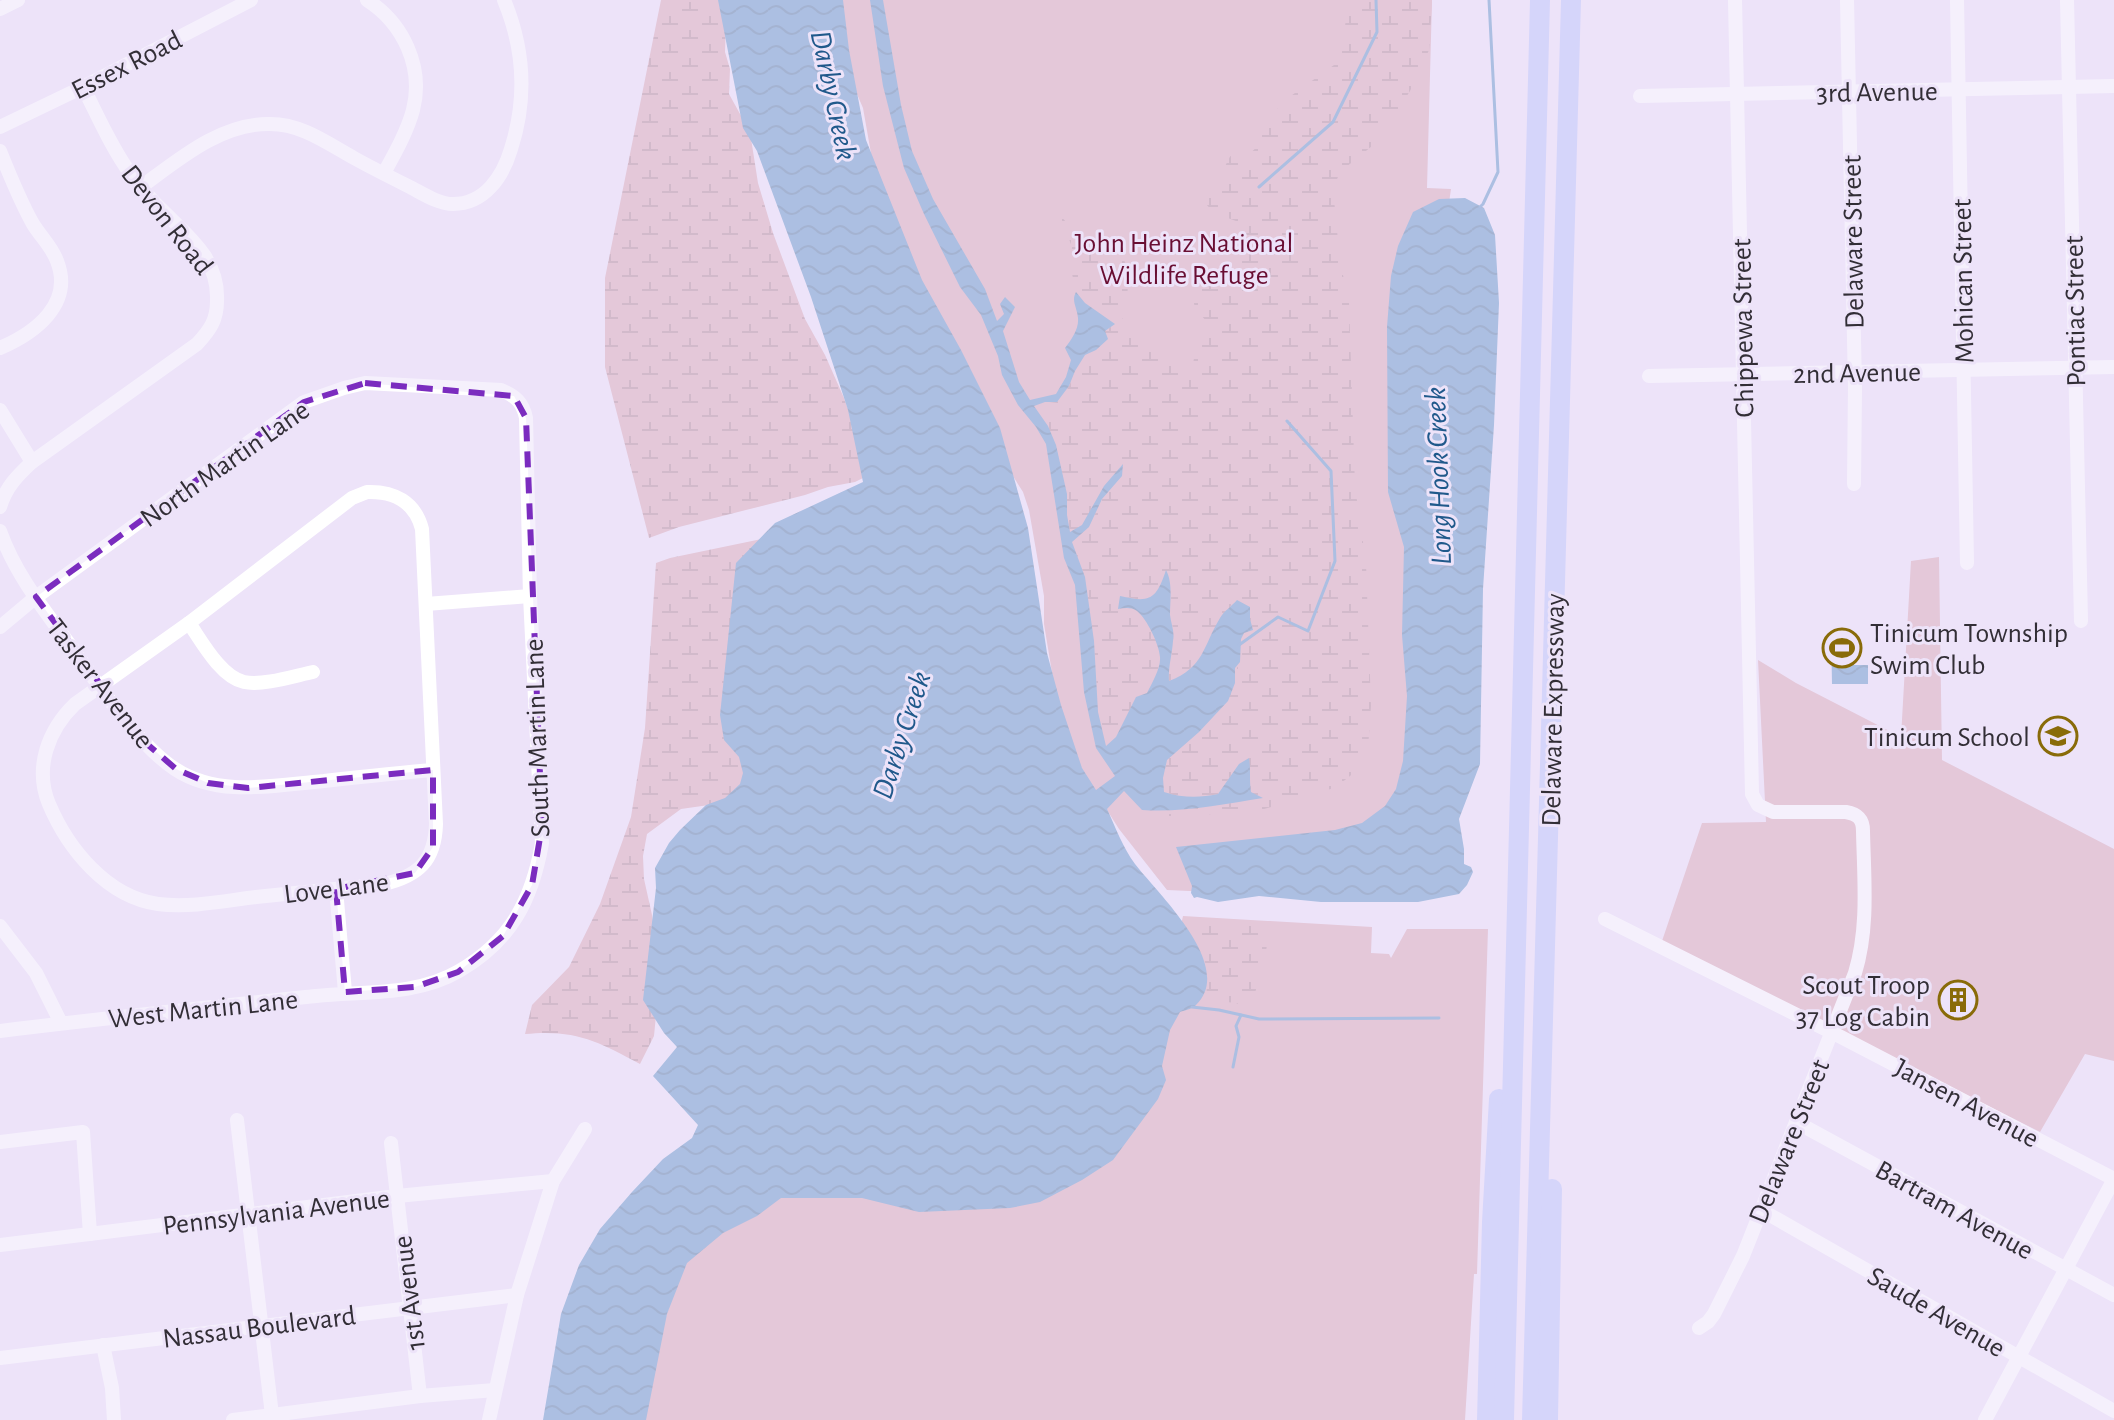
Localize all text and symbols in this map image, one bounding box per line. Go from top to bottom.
street label: Essex Road [67,26,187,105]
water label: Darby Creek [805,28,861,163]
street label: 3rd Avenue [1816,78,1938,108]
street label: Delaware Street [1838,155,1870,329]
street label: Devon Road [115,160,218,280]
street label: Mohican Street [1949,198,1979,364]
park label: John Heinz National Wildlife Refuge [1074,230,1294,290]
street label: Pontiac Street [2061,235,2091,387]
street label: Chippewa Street [1728,238,1760,418]
street label: 2nd Avenue [1793,359,1921,389]
water label: Long Hook Creek [1421,386,1457,566]
street label: North Martin Lane [136,396,315,533]
street label: Delaware Expressway [1538,593,1570,827]
street label: Tasker Avenue [40,614,158,754]
place label: Tinicum Township Swim Club [1870,620,2068,680]
sports icon: Tinicum Township Swim Club [1821,627,1863,669]
street label: South Martin Lane [521,638,555,838]
water label: Darby Creek [867,668,937,803]
school or university icon: Tinicum School [2037,715,2079,757]
place label: Tinicum School [1864,724,2030,752]
street label: Love Lane [282,869,390,909]
place label: Scout Troop 37 Log Cabin [1796,972,1930,1032]
building icon: Scout Troop 37 Log Cabin [1937,979,1979,1021]
street label: West Martin Lane [107,986,299,1034]
street label: Jansen Avenue [1889,1054,2043,1153]
street label: Delaware Street [1744,1056,1835,1228]
street label: Bartram Avenue [1870,1156,2038,1266]
street label: Pennsylvania Avenue [161,1185,391,1241]
street label: 1st Avenue [389,1234,431,1352]
street label: Saude Avenue [1863,1262,2009,1363]
street label: Nassau Boulevard [161,1302,357,1354]

